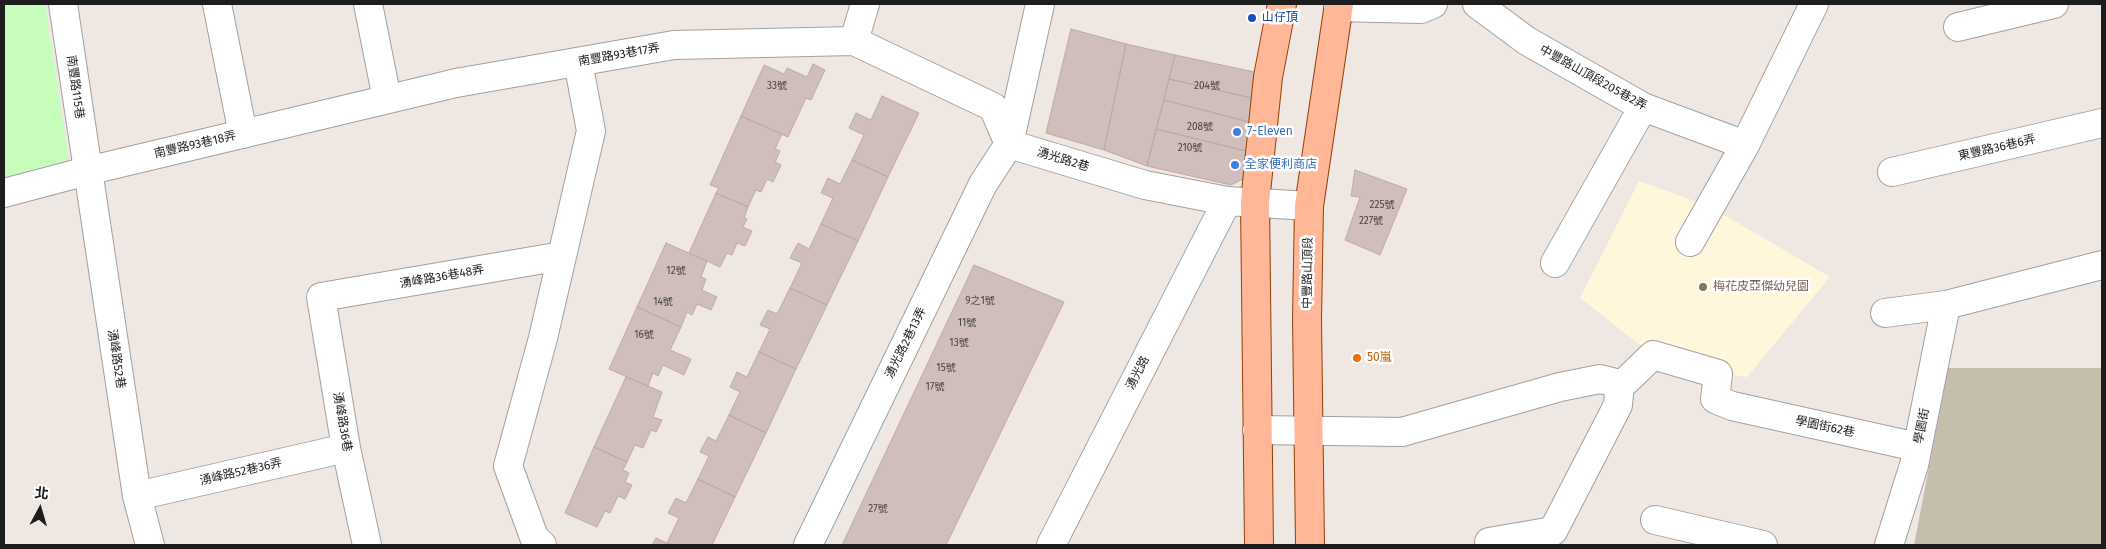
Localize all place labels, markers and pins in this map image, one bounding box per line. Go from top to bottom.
place label: 山仔頂 [1262,11,1298,25]
marker: 山仔頂 [1246,12,1258,24]
place label: 7-Eleven [1247,125,1293,139]
marker: 7-Eleven [1231,126,1243,138]
place label: 全家便利商店 [1245,158,1317,172]
marker: 全家便利商店 [1229,159,1241,171]
place label: 梅花皮亞傑幼兒園 [1713,280,1809,294]
marker: 梅花皮亞傑幼兒園 [1697,281,1709,293]
place label: 50嵐 [1367,351,1392,365]
marker: 50嵐 [1351,352,1363,364]

